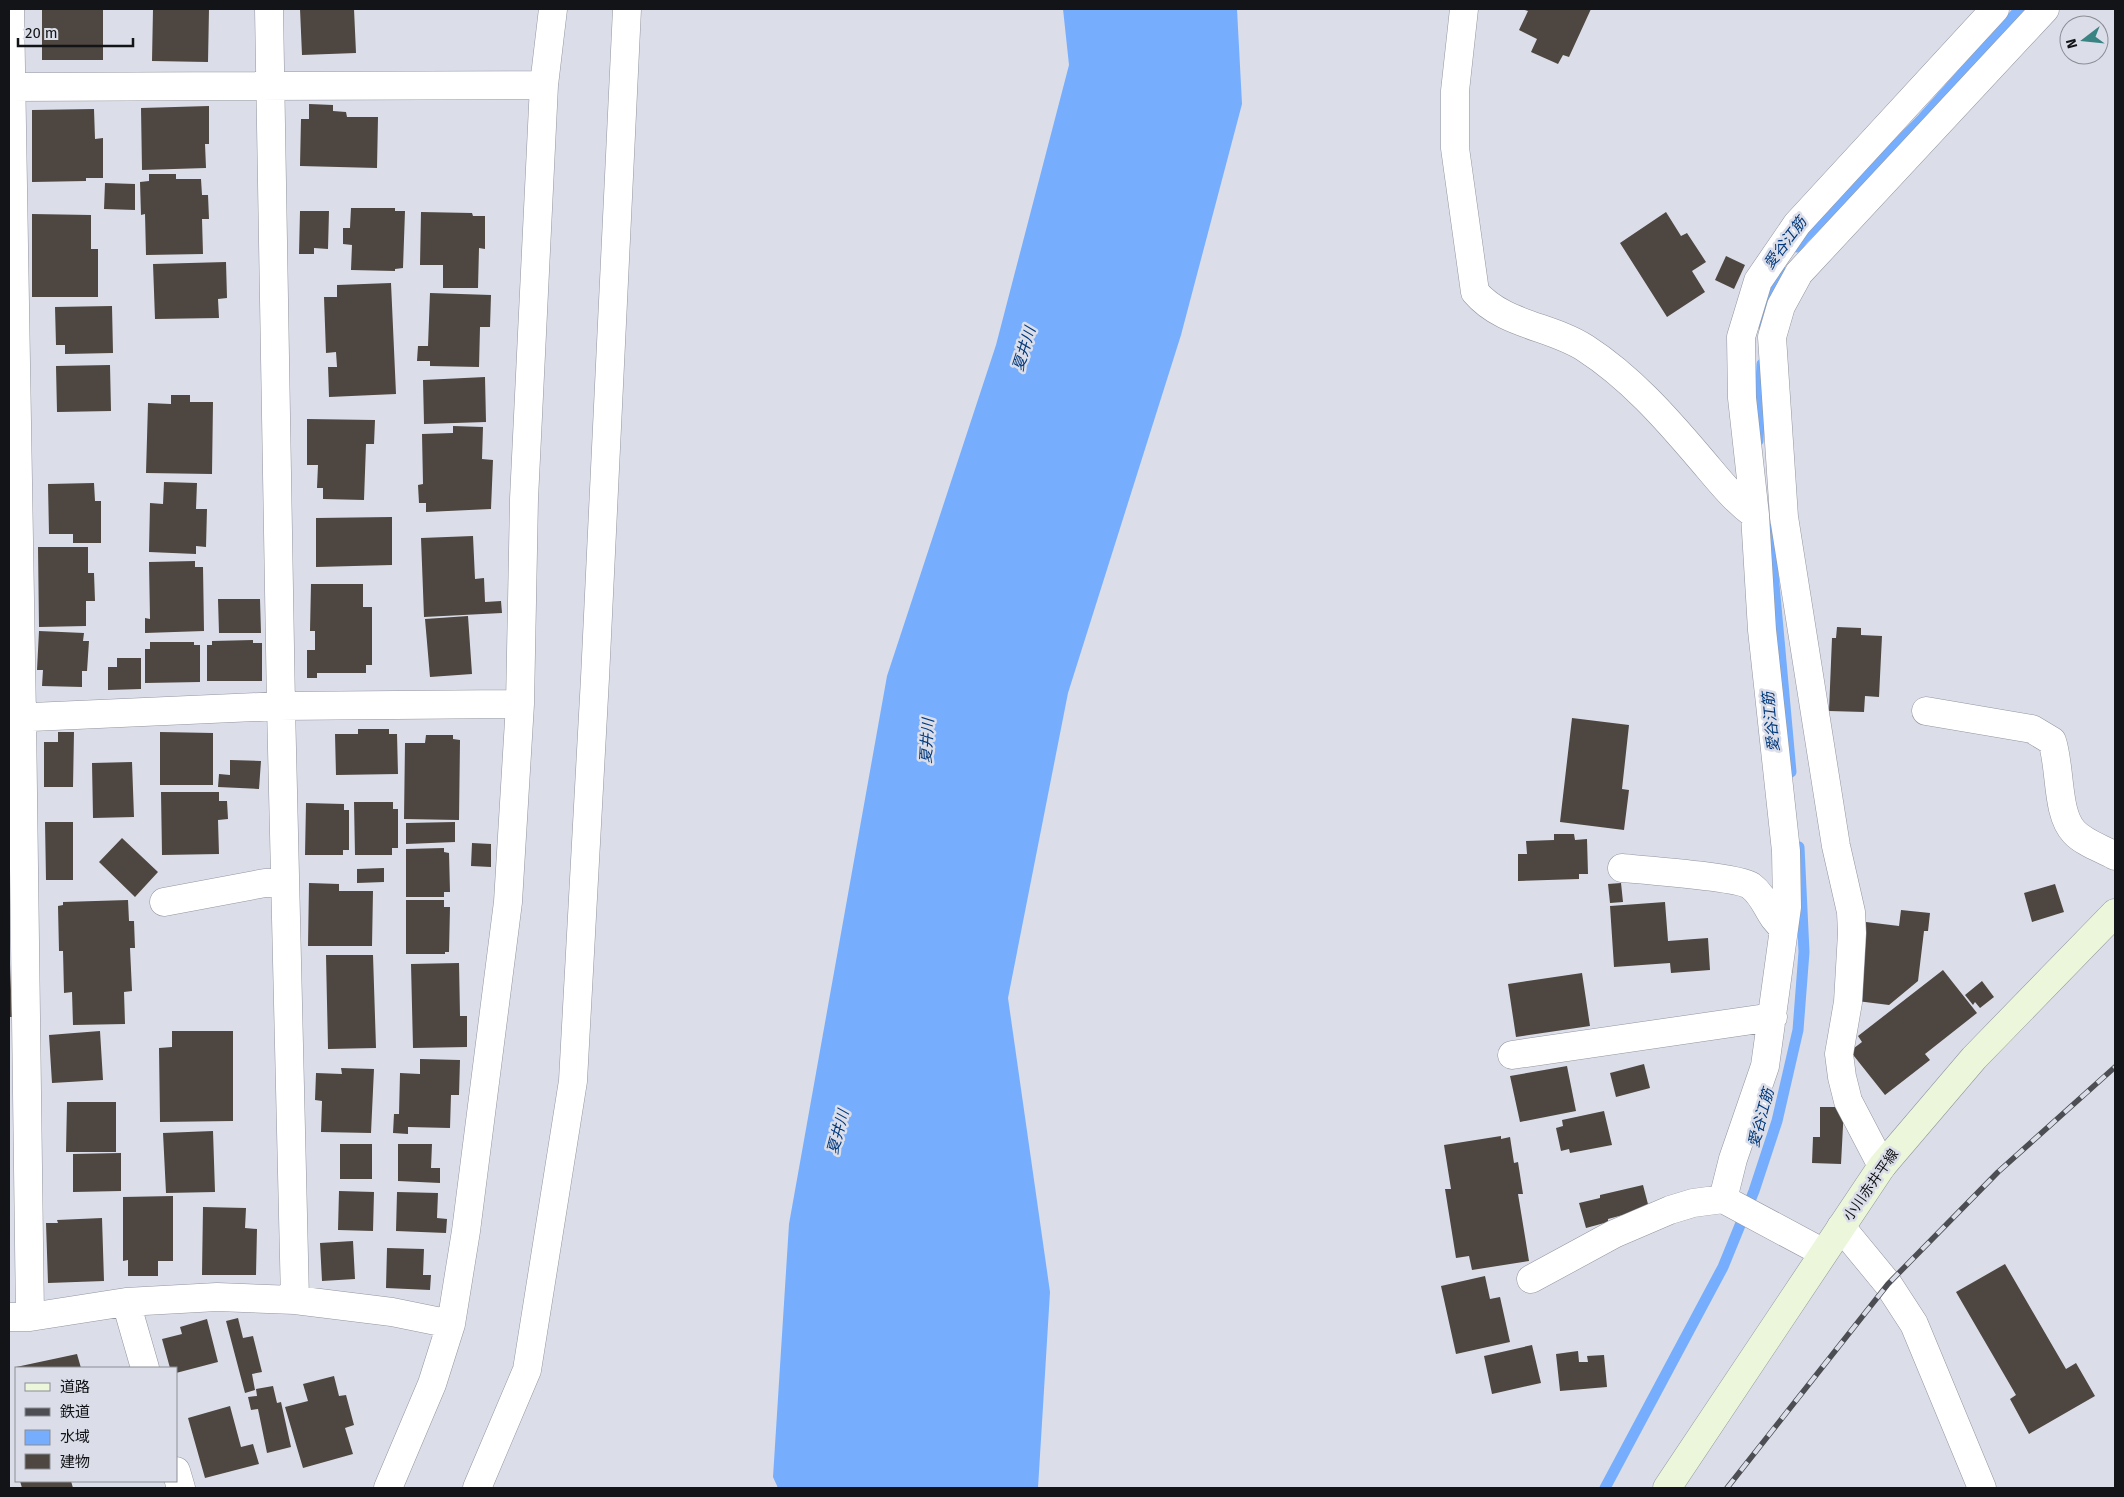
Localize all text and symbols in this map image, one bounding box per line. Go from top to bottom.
scale bar [18,15,132,47]
north arrow [2059,15,2109,65]
text: 20 m [25,24,58,42]
text: N [2063,37,2081,50]
water label: 愛谷江筋 [1760,212,1811,272]
water label: 夏井川 [1009,323,1040,373]
water label: 愛谷江筋 [1759,689,1783,753]
water label: 夏井川 [917,716,937,764]
water label: 愛谷江筋 [1745,1085,1778,1149]
water label: 夏井川 [823,1106,853,1156]
street label: 小川赤井平線 [1840,1146,1902,1224]
legend [15,1367,178,1482]
text: 道路 [60,1378,90,1396]
text: 鉄道 [60,1403,90,1421]
text: 水域 [60,1428,90,1446]
text: 建物 [60,1453,90,1471]

